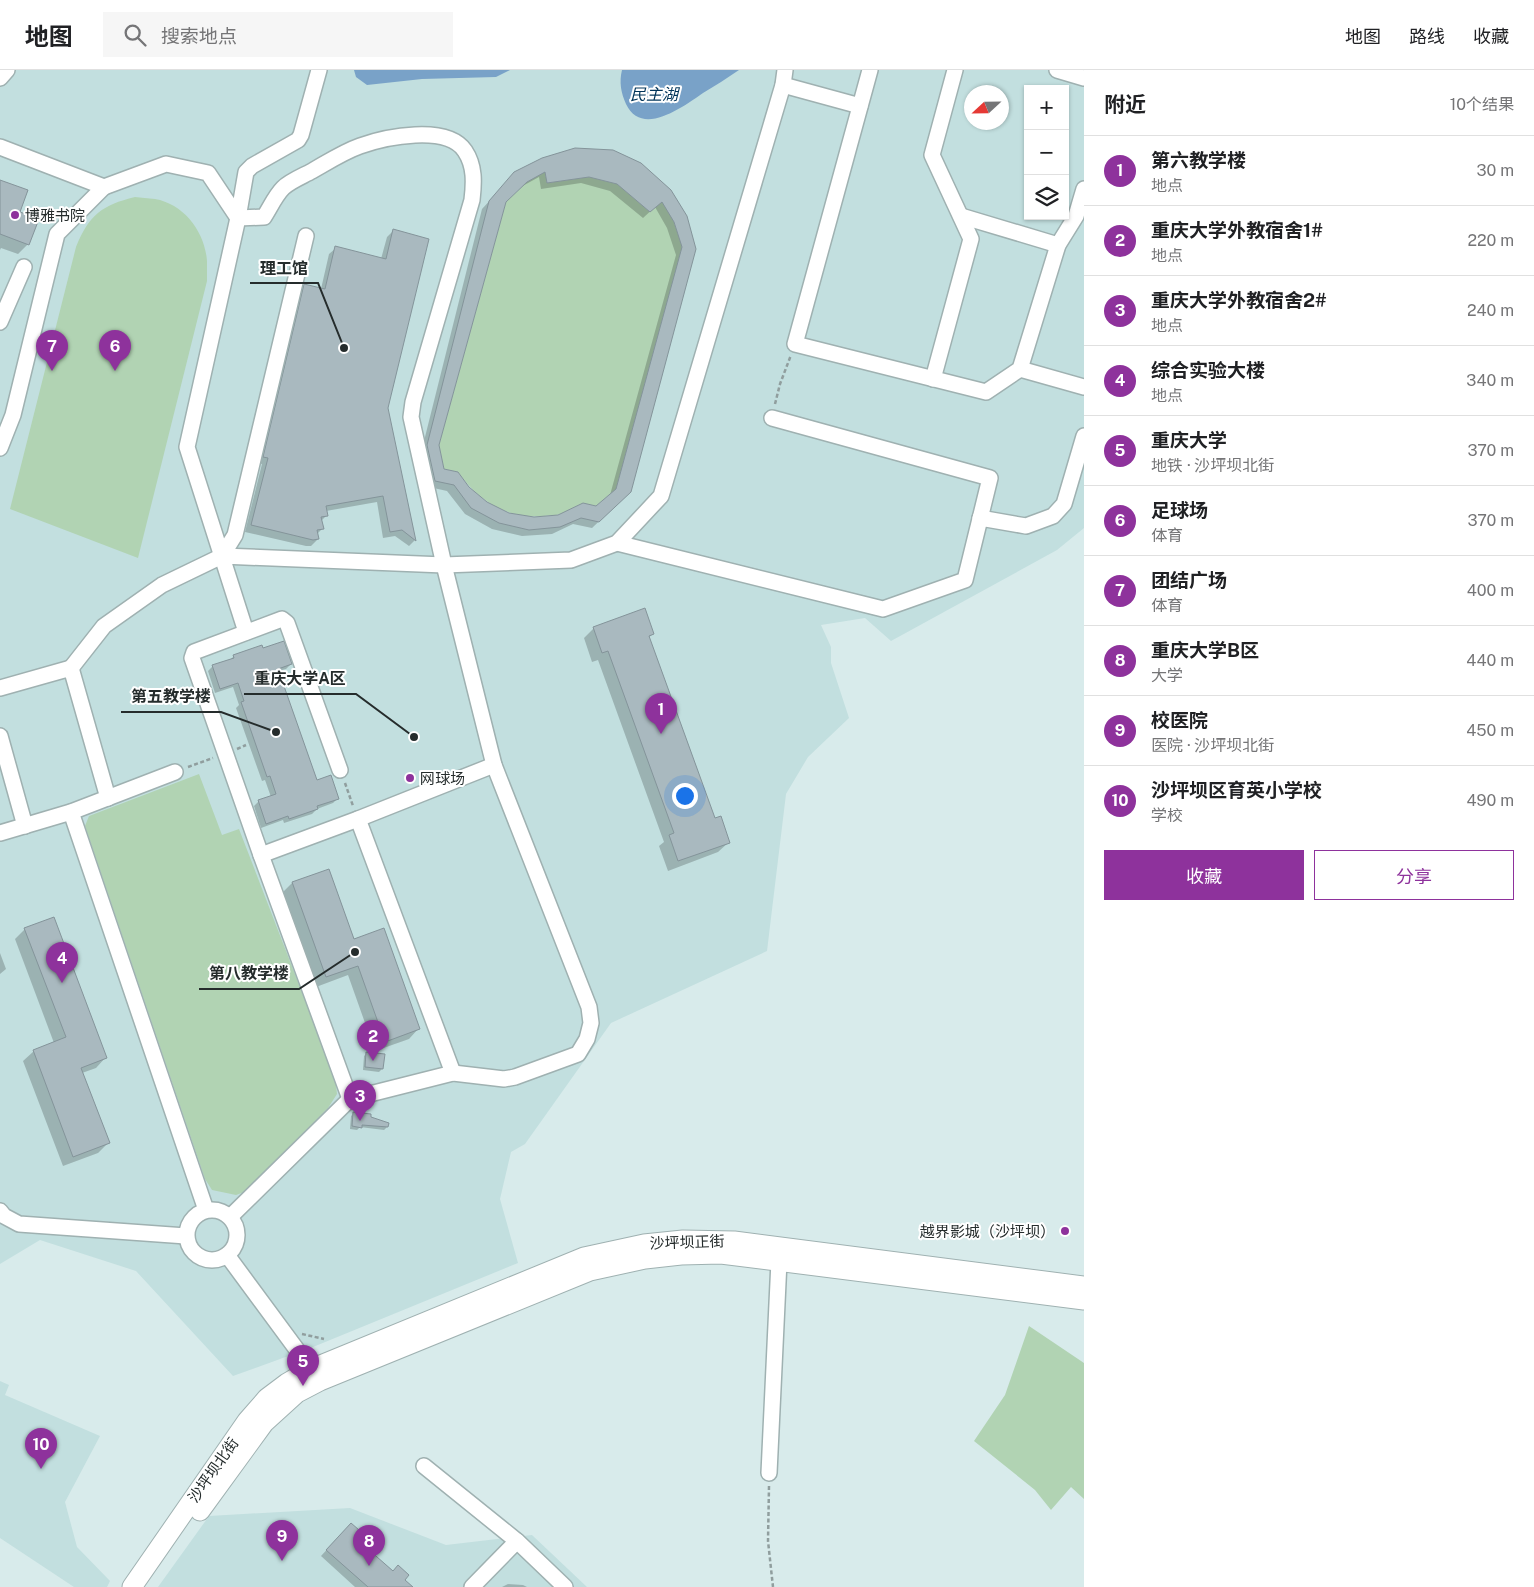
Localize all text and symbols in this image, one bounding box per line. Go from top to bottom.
search box [103,12,453,57]
icon: search [121,21,149,49]
text: 地图 [25,22,73,50]
text: 搜索地点 [161,25,237,47]
text: 地图 [1345,26,1381,47]
text: 路线 [1409,26,1445,47]
text: 收藏 [1473,26,1509,47]
water label: 民主湖 [630,85,681,104]
north arrow [964,85,1009,130]
map controls [1024,85,1069,220]
button: + [1024,85,1069,130]
text: 附近 [1104,92,1146,117]
text: 10个结果 [1450,95,1514,114]
button: − [1024,130,1069,175]
text: 第六教学楼 [1151,149,1246,171]
text: 1 [1117,161,1123,180]
text: 30 m [1477,161,1514,180]
button: layers [1024,175,1069,220]
text: 地点 [1151,176,1183,195]
place label: 博雅书院 [25,207,85,224]
marker: 博雅书院 [9,209,21,221]
text: 重庆大学外教宿舍1# [1151,219,1323,241]
text: 2 [1115,231,1125,250]
text: 220 m [1467,231,1514,250]
text: 地点 [1151,246,1183,265]
callout: 理工馆 [250,252,318,283]
text: 理工馆 [260,259,308,278]
text: 重庆大学外教宿舍2# [1151,289,1327,311]
text: 3 [1115,301,1125,320]
text: 240 m [1467,301,1514,320]
text: 地点 [1151,316,1183,335]
pin: 7 [36,330,68,371]
pin: 6 [99,330,131,371]
text: 综合实验大楼 [1151,359,1265,381]
text: 4 [1115,371,1125,390]
text: 340 m [1466,371,1514,390]
text: 地点 [1151,386,1183,405]
text: 重庆大学 [1151,429,1227,451]
text: 5 [1115,441,1125,460]
text: 370 m [1467,441,1514,460]
text: 地铁 · 沙坪坝北街 [1151,456,1274,475]
text: 足球场 [1151,499,1208,521]
text: 6 [1115,511,1125,530]
text: 370 m [1467,511,1514,530]
text: 体育 [1151,526,1183,545]
text: 团结广场 [1151,569,1227,591]
text: 7 [1115,581,1125,600]
text: 400 m [1467,581,1514,600]
text: 体育 [1151,596,1183,615]
text: 重庆大学B区 [1151,639,1259,661]
text: 8 [1115,651,1125,670]
text: 440 m [1466,651,1514,670]
callout: 重庆大学A区 [244,663,356,694]
text: 大学 [1151,666,1183,685]
text: 重庆大学A区 [254,669,346,688]
callout: 第五教学楼 [121,681,221,712]
text: 第五教学楼 [131,687,211,706]
pin: 1 [645,693,677,734]
text: 校医院 [1151,709,1208,731]
text: 9 [1115,721,1125,740]
text: 450 m [1466,721,1514,740]
text: 医院 · 沙坪坝北街 [1151,736,1274,755]
place label: 网球场 [420,770,465,787]
marker: 网球场 [404,772,416,784]
text: 沙坪坝区育英小学校 [1151,779,1322,801]
your location [672,783,698,809]
text: 10 [1111,791,1129,810]
text: 490 m [1467,791,1514,810]
text: 学校 [1151,806,1183,825]
button: 收藏 [1104,850,1304,900]
button: 分享 [1314,850,1514,900]
pin: 4 [46,942,78,983]
callout: 第八教学楼 [199,958,299,989]
text: 第八教学楼 [209,964,289,983]
pin: 2 [357,1020,389,1061]
pin: 3 [344,1080,376,1121]
place label: 越界影城（沙坪坝） [920,1223,1055,1240]
marker: 越界影城（沙坪坝） [1059,1225,1071,1237]
street label: 沙坪坝正街 [649,1232,725,1252]
pin: 5 [287,1345,319,1386]
pin: 10 [25,1428,57,1469]
street label: 沙坪坝北街 [185,1434,241,1506]
pin: 9 [266,1520,298,1561]
pin: 8 [353,1525,385,1566]

